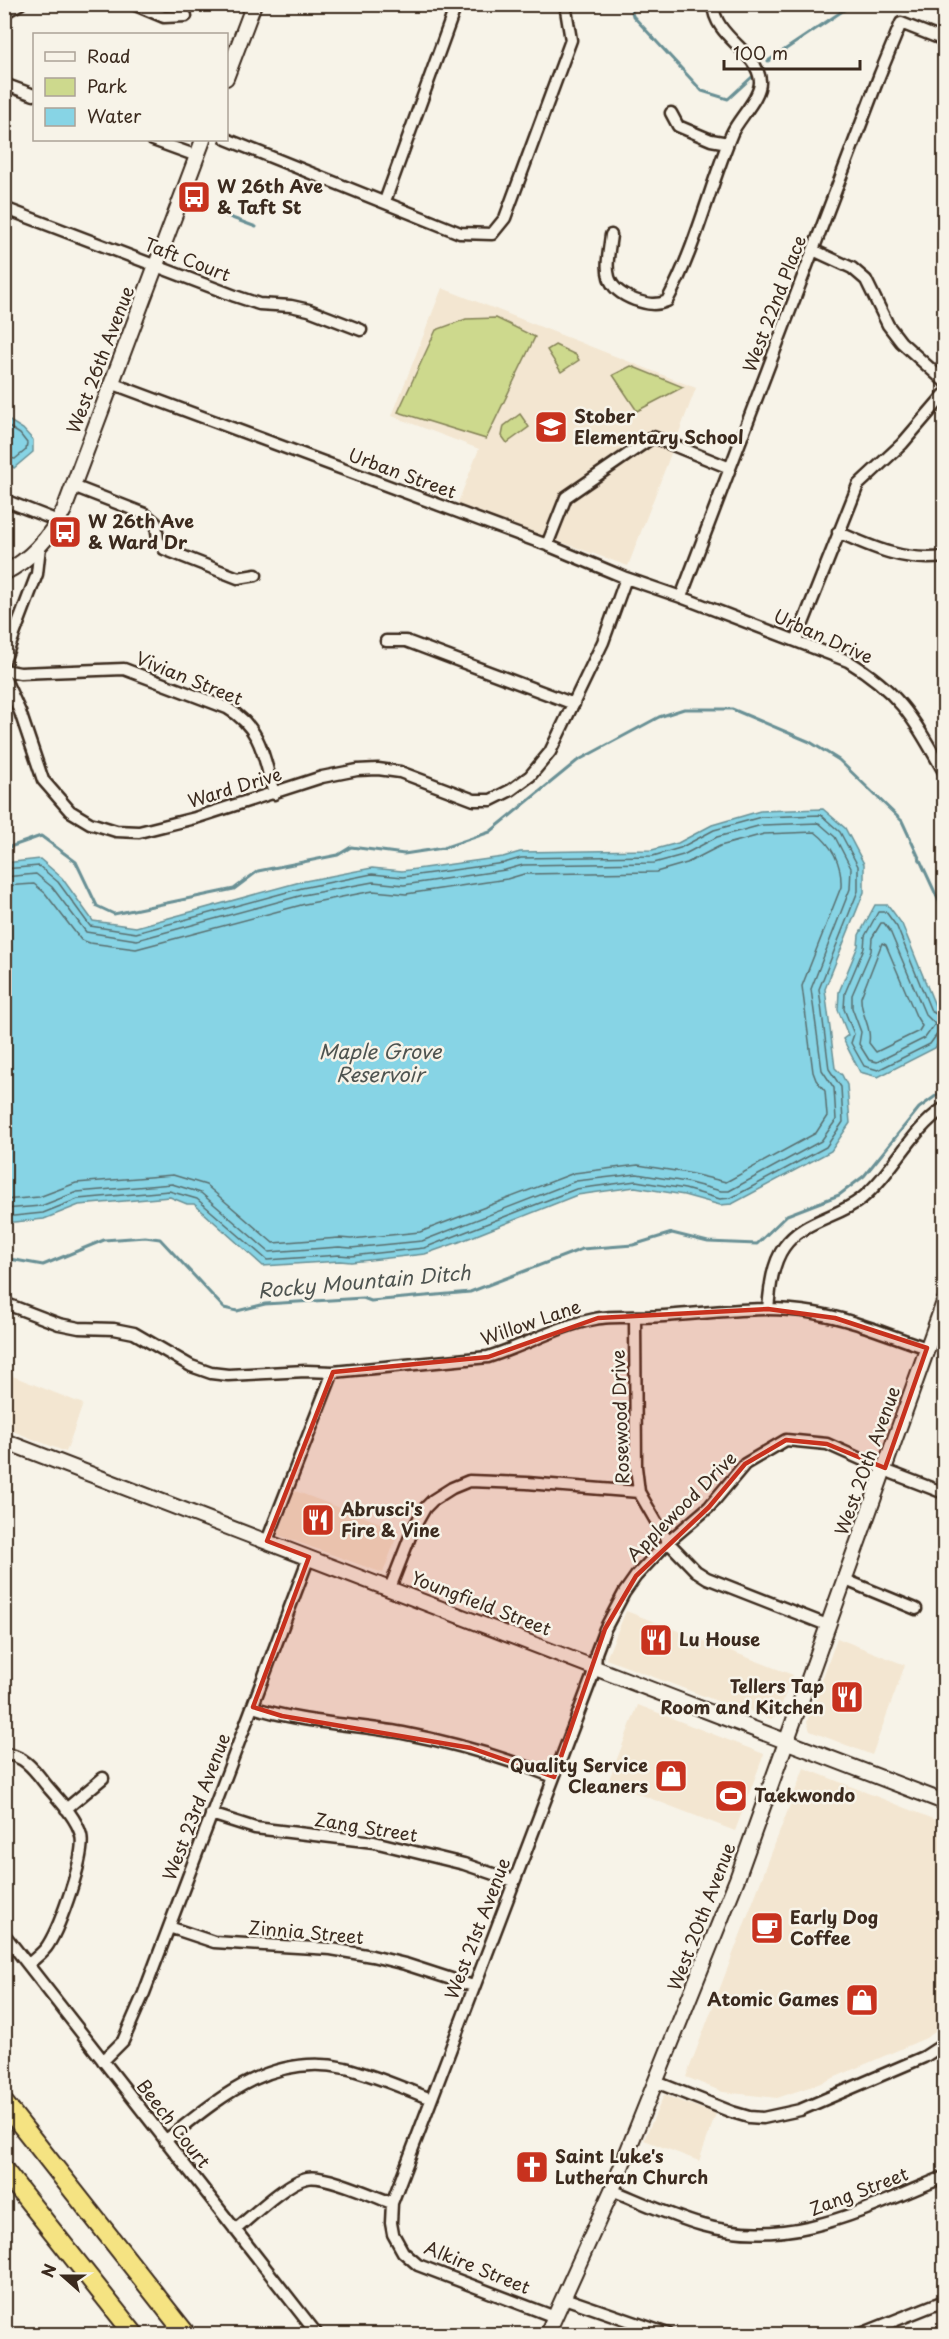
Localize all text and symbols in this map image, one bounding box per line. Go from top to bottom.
legend [33,33,228,141]
scale bar [724,33,860,71]
text: 100 m [733,39,788,66]
text: Road [87,42,131,69]
text: Park [87,72,127,99]
text: Water [87,102,142,129]
place label: W 26th Ave & Taft St [217,172,323,220]
bus stop icon: W 26th Ave & Taft St [176,179,212,215]
street label: Taft Court [141,230,235,287]
street label: West 22nd Place [735,231,812,376]
street label: West 26th Avenue [59,282,140,437]
place label: Stober Elementary School [574,402,744,450]
school or university icon: Stober Elementary School [533,409,569,445]
street label: Urban Street [345,441,460,505]
place label: W 26th Ave & Ward Dr [88,507,194,555]
bus stop icon: W 26th Ave & Ward Dr [47,514,83,550]
street label: Urban Drive [770,602,878,670]
street label: Vivian Street [132,644,247,711]
street label: Ward Drive [184,759,285,814]
water label: Maple Grove Reservoir [319,1036,443,1089]
water label: Rocky Mountain Ditch [256,1257,472,1305]
street label: Willow Lane [477,1292,584,1351]
street label: Rosewood Drive [604,1349,635,1485]
street label: West 20th Avenue [827,1382,906,1539]
street label: Applewood Drive [620,1445,742,1567]
place label: Abrusci's Fire & Vine [340,1495,440,1543]
restaurant icon: Abrusci's Fire & Vine [300,1502,336,1538]
street label: Youngfield Street [408,1564,555,1642]
restaurant icon: Lu House [638,1622,674,1658]
place label: Lu House [679,1625,760,1652]
place label: Tellers Tap Room and Kitchen [661,1672,824,1720]
restaurant icon: Tellers Tap Room and Kitchen [829,1679,865,1715]
street label: West 23rd Avenue [155,1729,236,1884]
place label: Quality Service Cleaners [510,1751,648,1799]
shop icon: Quality Service Cleaners [653,1758,689,1794]
sports icon: Taekwondo [713,1778,749,1814]
place label: Taekwondo [754,1781,855,1808]
street label: Zang Street [313,1805,420,1848]
street label: West 20th Avenue [660,1838,741,1994]
street label: West 21st Avenue [437,1854,516,2003]
place label: Early Dog Coffee [790,1903,878,1951]
cafe icon: Early Dog Coffee [749,1910,785,1946]
street label: Zinnia Street [247,1913,365,1950]
shop icon: Atomic Games [844,1982,880,2018]
place label: Atomic Games [707,1985,839,2012]
street label: Beech Court [131,2073,217,2173]
place label: Saint Luke's Lutheran Church [555,2142,708,2190]
church icon: Saint Luke's Lutheran Church [514,2149,550,2185]
street label: Zang Street [805,2159,912,2222]
street label: Alkire Street [421,2233,534,2300]
north arrow [33,2246,93,2306]
text: N [35,2260,62,2280]

